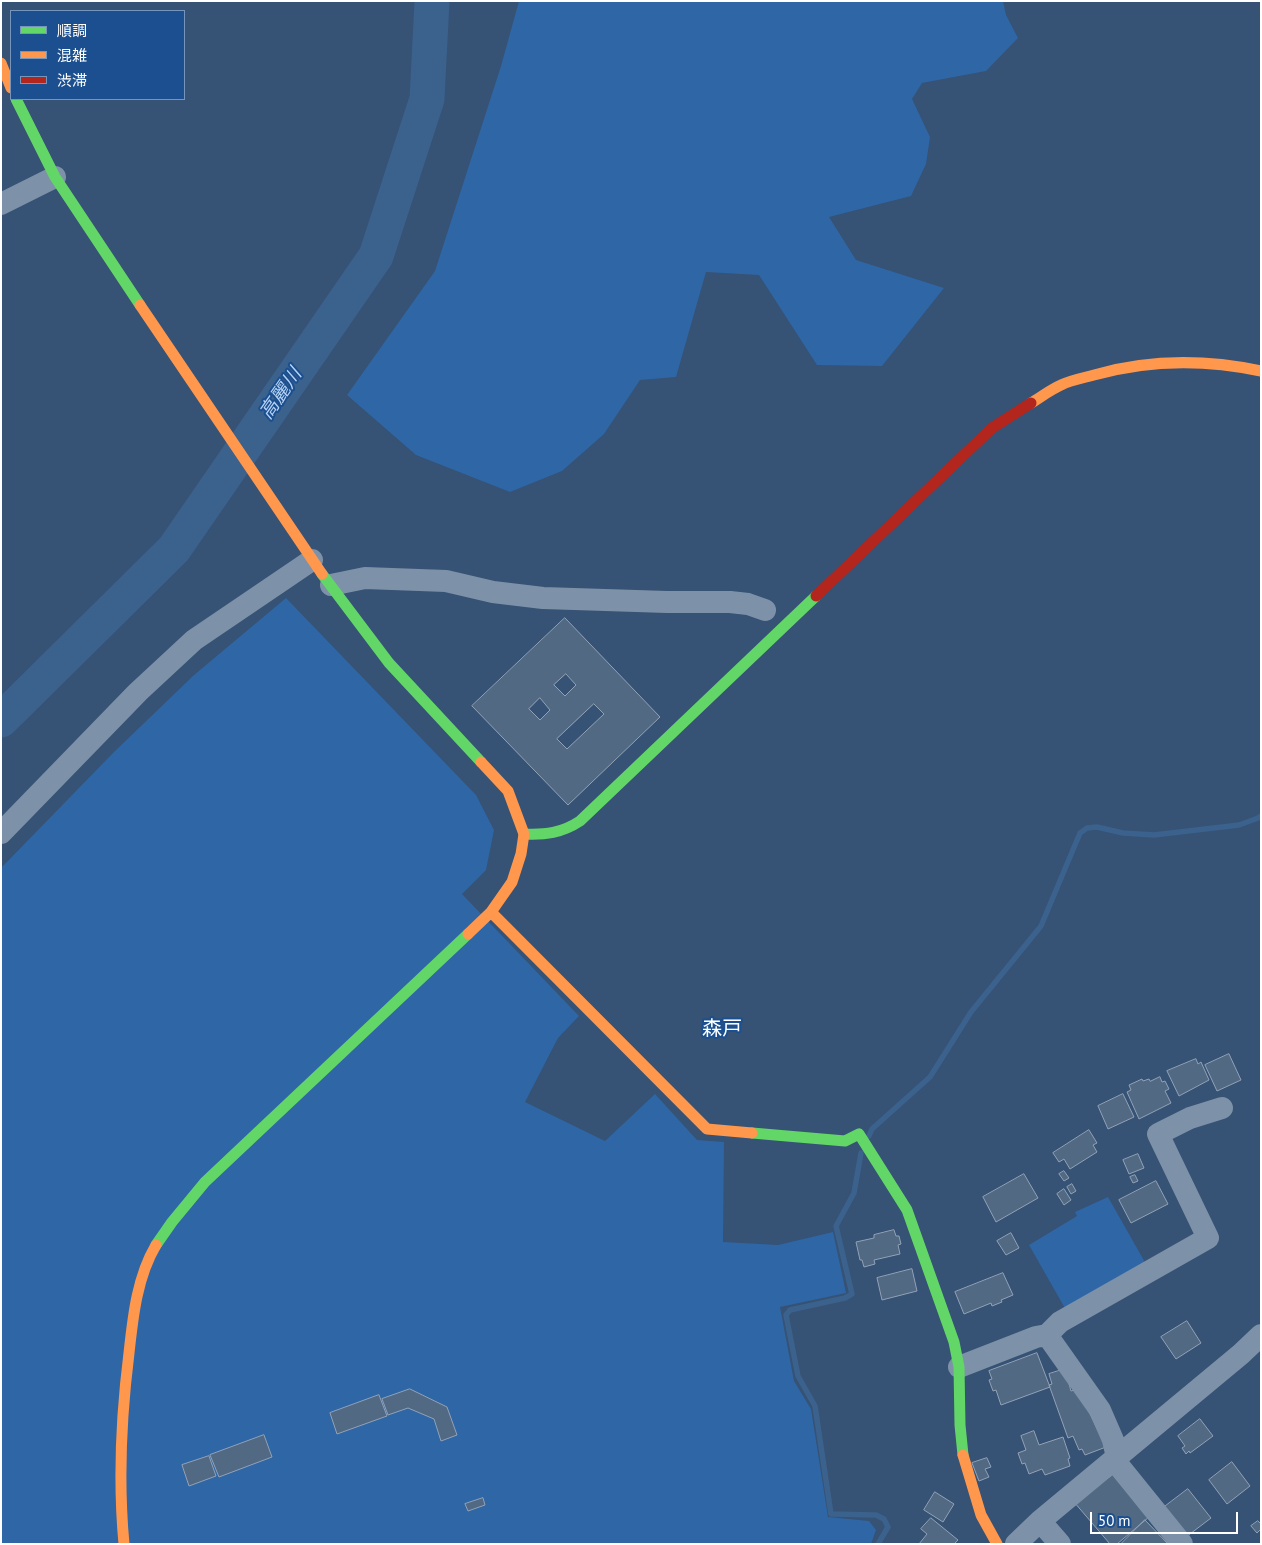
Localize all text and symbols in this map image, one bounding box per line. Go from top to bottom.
legend [10,10,185,100]
text: 順調 [57,21,87,40]
text: 混雑 [57,46,87,65]
text: 渋滞 [57,71,87,90]
water label: 高麗川 [255,364,307,424]
district label: 森戸 [702,1017,742,1041]
scale bar [1092,1502,1240,1534]
text: 50 m [1098,1511,1131,1530]

